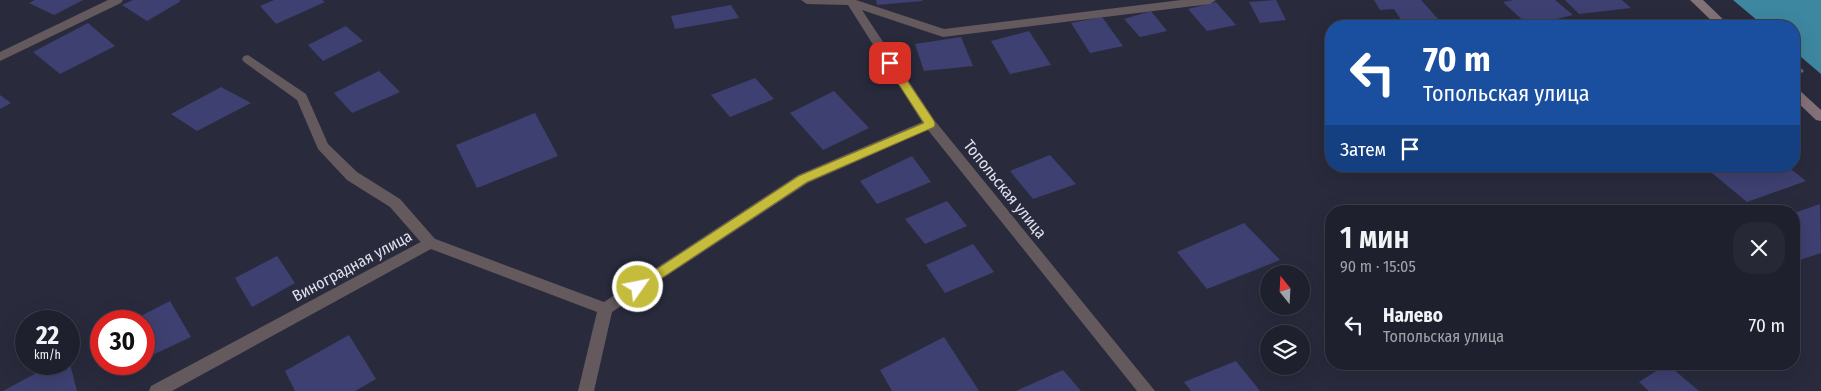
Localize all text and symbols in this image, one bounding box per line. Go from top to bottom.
text: 70 m [1423,38,1491,80]
icon: left [1340,40,1405,105]
pin [869,42,911,84]
icon: arrive [876,49,904,77]
text: Топольская улица [1423,80,1589,107]
icon: arrive [1396,135,1424,163]
street label: Топольская улица [960,136,1051,242]
text: Затем [1340,138,1386,161]
text: 1 мин [1340,220,1409,256]
button: close [1733,222,1785,274]
street label: Виноградная улица [289,226,415,306]
text: 90 m · 15:05 [1340,257,1416,276]
position arrow [611,260,663,312]
north arrow [1260,265,1310,315]
map controls [1260,265,1310,375]
text: Налево [1383,304,1443,327]
speed limit sign: 30 [90,310,155,375]
icon: left [1340,311,1368,339]
text: 70 m [1749,314,1785,337]
text: 22 [36,321,59,351]
button: layers [1260,325,1310,375]
text: Топольская улица [1383,327,1504,346]
text: km/h [34,348,61,362]

